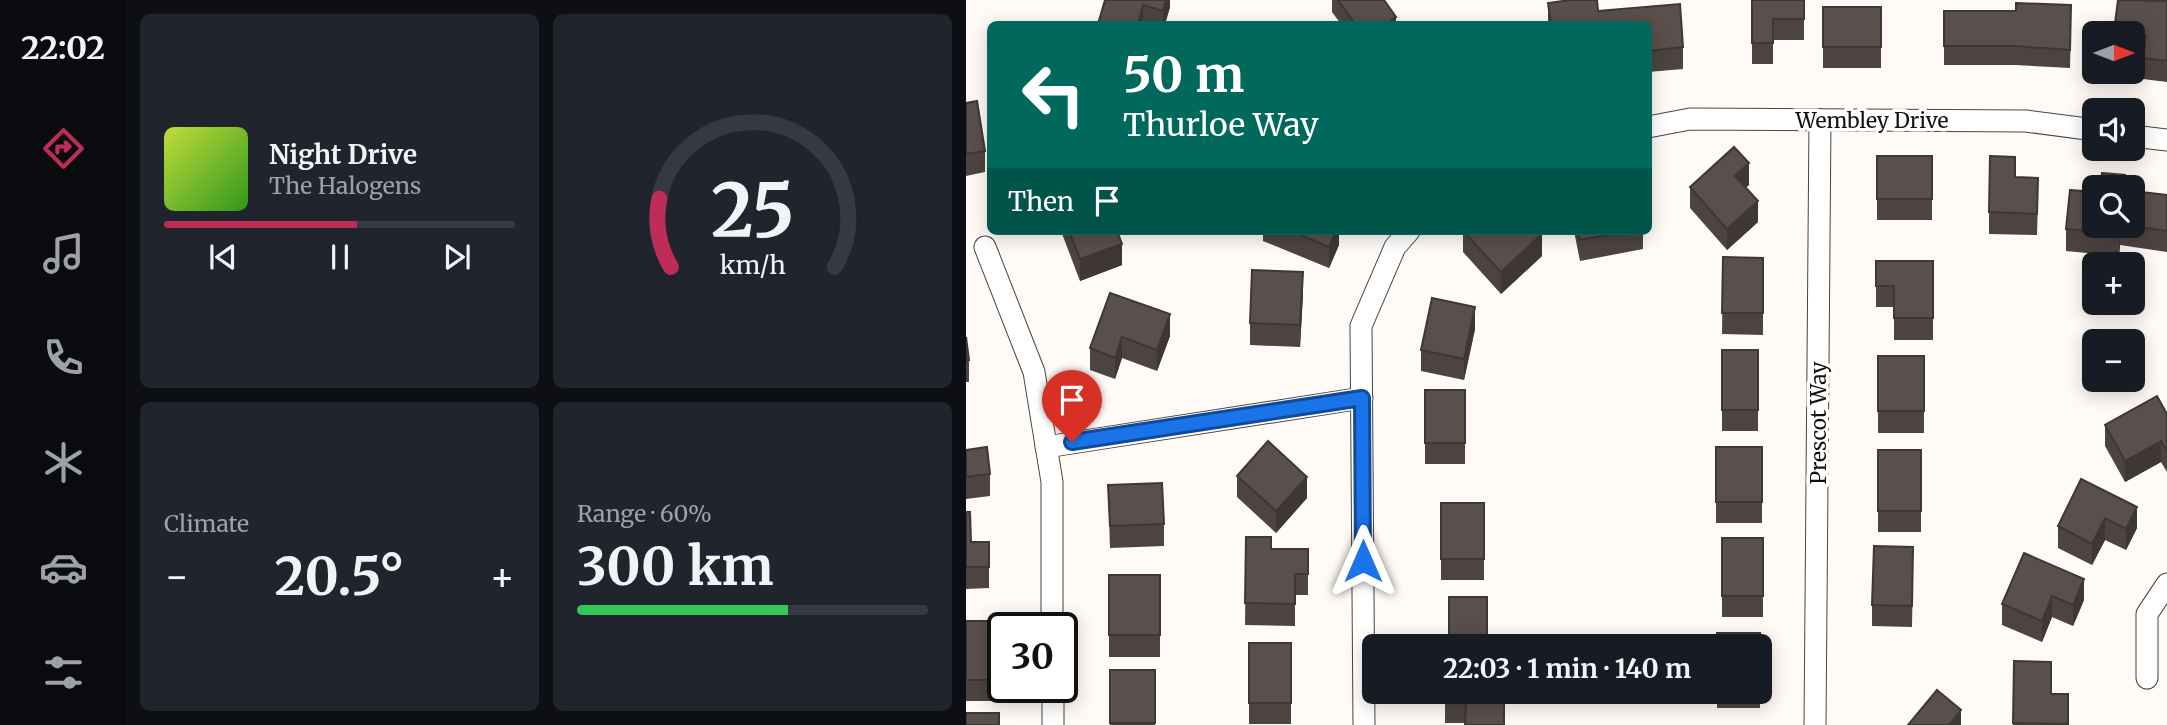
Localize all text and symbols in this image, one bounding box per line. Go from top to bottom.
north arrow [2082,21,2146,84]
map controls [2082,21,2145,392]
text: 22:02 [21,28,105,68]
text: 50 m [1123,44,1244,105]
icon: left [1008,49,1099,140]
button: sound [2082,98,2145,161]
text: Thurloe Way [1123,105,1319,145]
street label: Wembley Drive [1794,107,1949,134]
icon: directions [39,124,88,173]
text: Night Drive [269,138,417,171]
text: 25 [711,166,794,258]
text: The Halogens [269,171,421,200]
button: search [2082,175,2145,238]
icon: arrive [1088,182,1126,220]
text: Then [1008,185,1074,218]
icon: music [39,229,88,278]
icon: previous [204,238,242,276]
icon: pause [321,238,359,276]
icon: next [438,238,476,276]
text: km/h [719,249,786,281]
button: + [2082,252,2145,315]
button: − [2082,329,2145,392]
icon: phone [39,333,88,382]
street label: Prescot Way [1805,361,1832,484]
pin [1042,370,1102,442]
icon: arrive [1053,381,1091,419]
icon: climate [39,438,88,487]
text: Range · 60% [577,499,712,528]
text: Climate [164,509,249,538]
position arrow [1326,524,1400,598]
text: 300 km [577,534,774,599]
icon: car [39,543,88,592]
text: 20.5° [275,544,404,609]
text: − [164,553,189,600]
text: + [490,553,515,600]
speed limit sign: 30 [987,612,1078,703]
icon: filters [39,648,88,697]
text: 22:03 · 1 min · 140 m [1443,652,1691,685]

